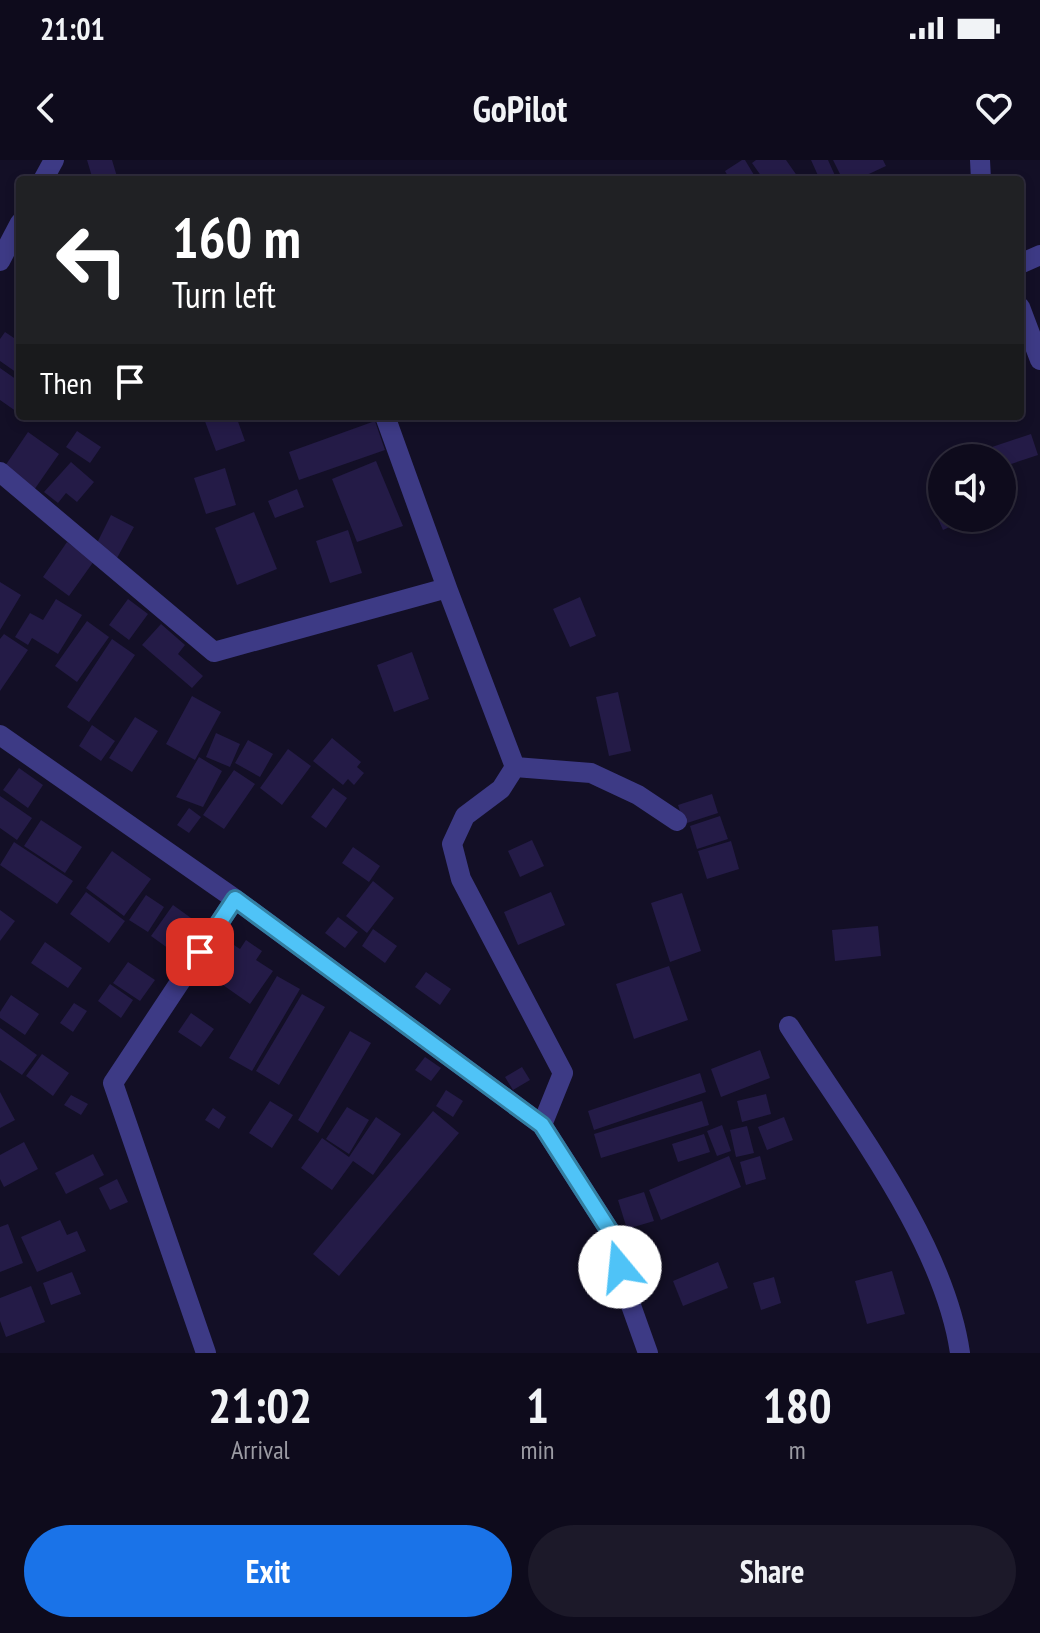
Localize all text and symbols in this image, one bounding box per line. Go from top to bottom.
text: 21:01 [40,9,105,48]
text: GoPilot [473,85,567,132]
icon: back [24,86,68,130]
icon: heart [972,86,1016,130]
text: 160 m [172,201,301,273]
icon: left [40,208,144,312]
text: Turn left [172,271,276,318]
icon: arrive [108,360,152,404]
text: Then [40,363,92,402]
map controls [928,444,1016,532]
button: sound [928,444,1016,532]
pin [166,918,234,986]
icon: arrive [178,930,222,974]
position arrow [578,1225,662,1309]
text: 21:02 [208,1374,312,1436]
text: 1 [526,1374,549,1436]
text: 180 [763,1374,832,1436]
text: Arrival [231,1433,290,1466]
text: min [520,1433,554,1466]
text: m [789,1433,806,1466]
button: Exit [24,1525,512,1617]
button: Share [528,1525,1016,1617]

